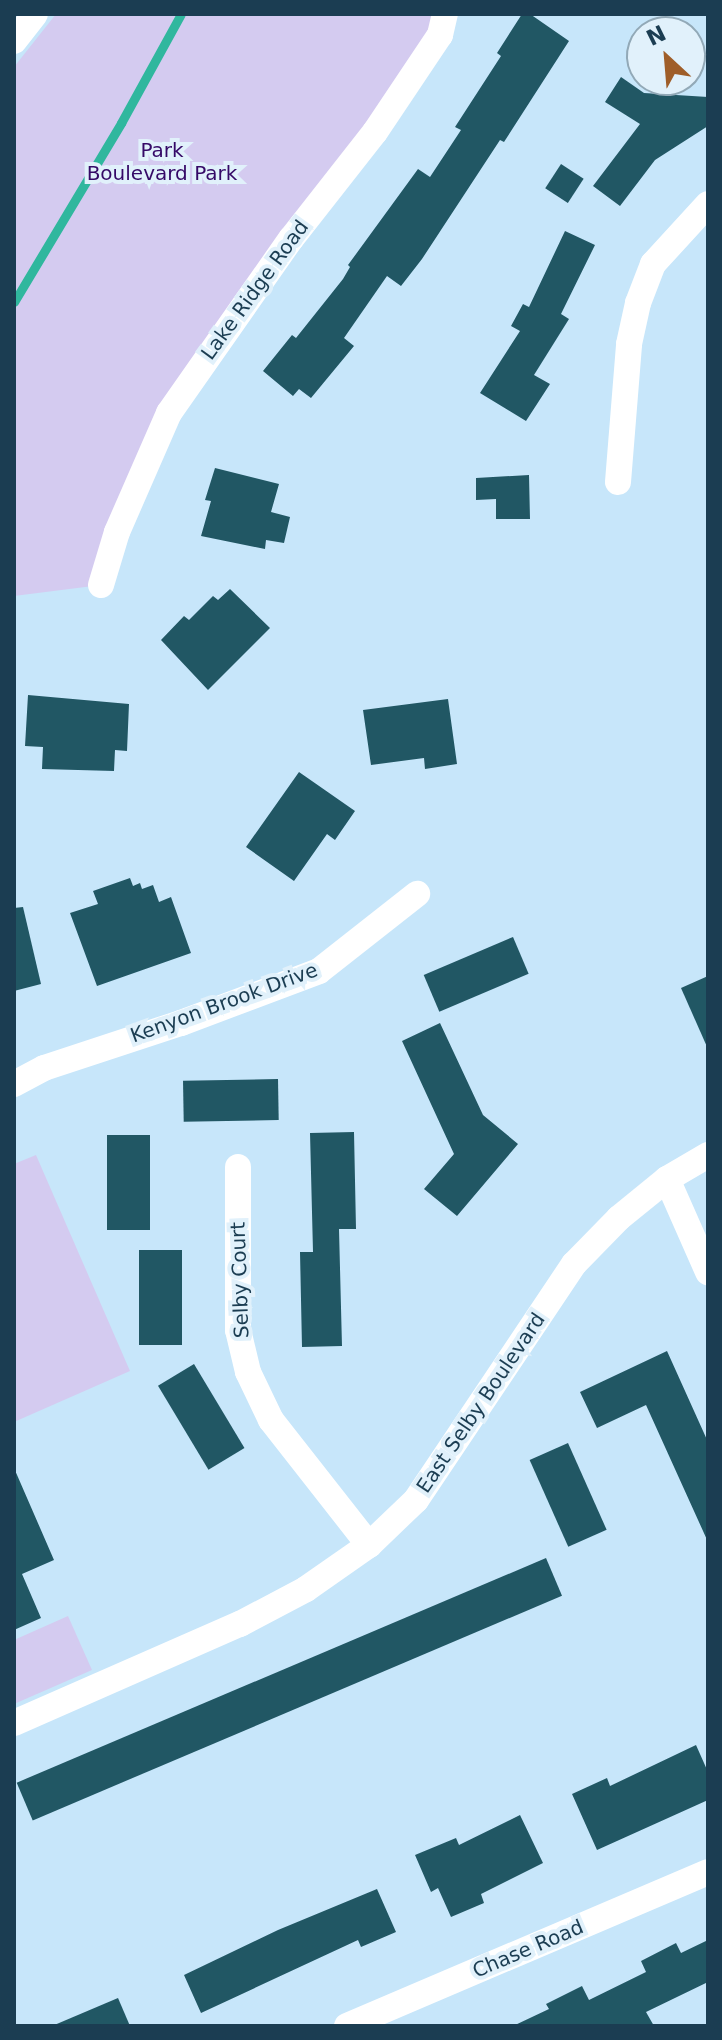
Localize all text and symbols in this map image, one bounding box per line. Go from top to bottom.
north arrow [626,16,706,96]
text: N [642,21,670,51]
park label: Park Boulevard Park [87,139,237,186]
street label: Lake Ridge Road [196,216,314,364]
street label: Kenyon Brook Drive [127,958,321,1048]
street label: Selby Court [226,1221,254,1339]
street label: East Selby Boulevard [412,1308,550,1498]
street label: Chase Road [469,1915,587,1983]

